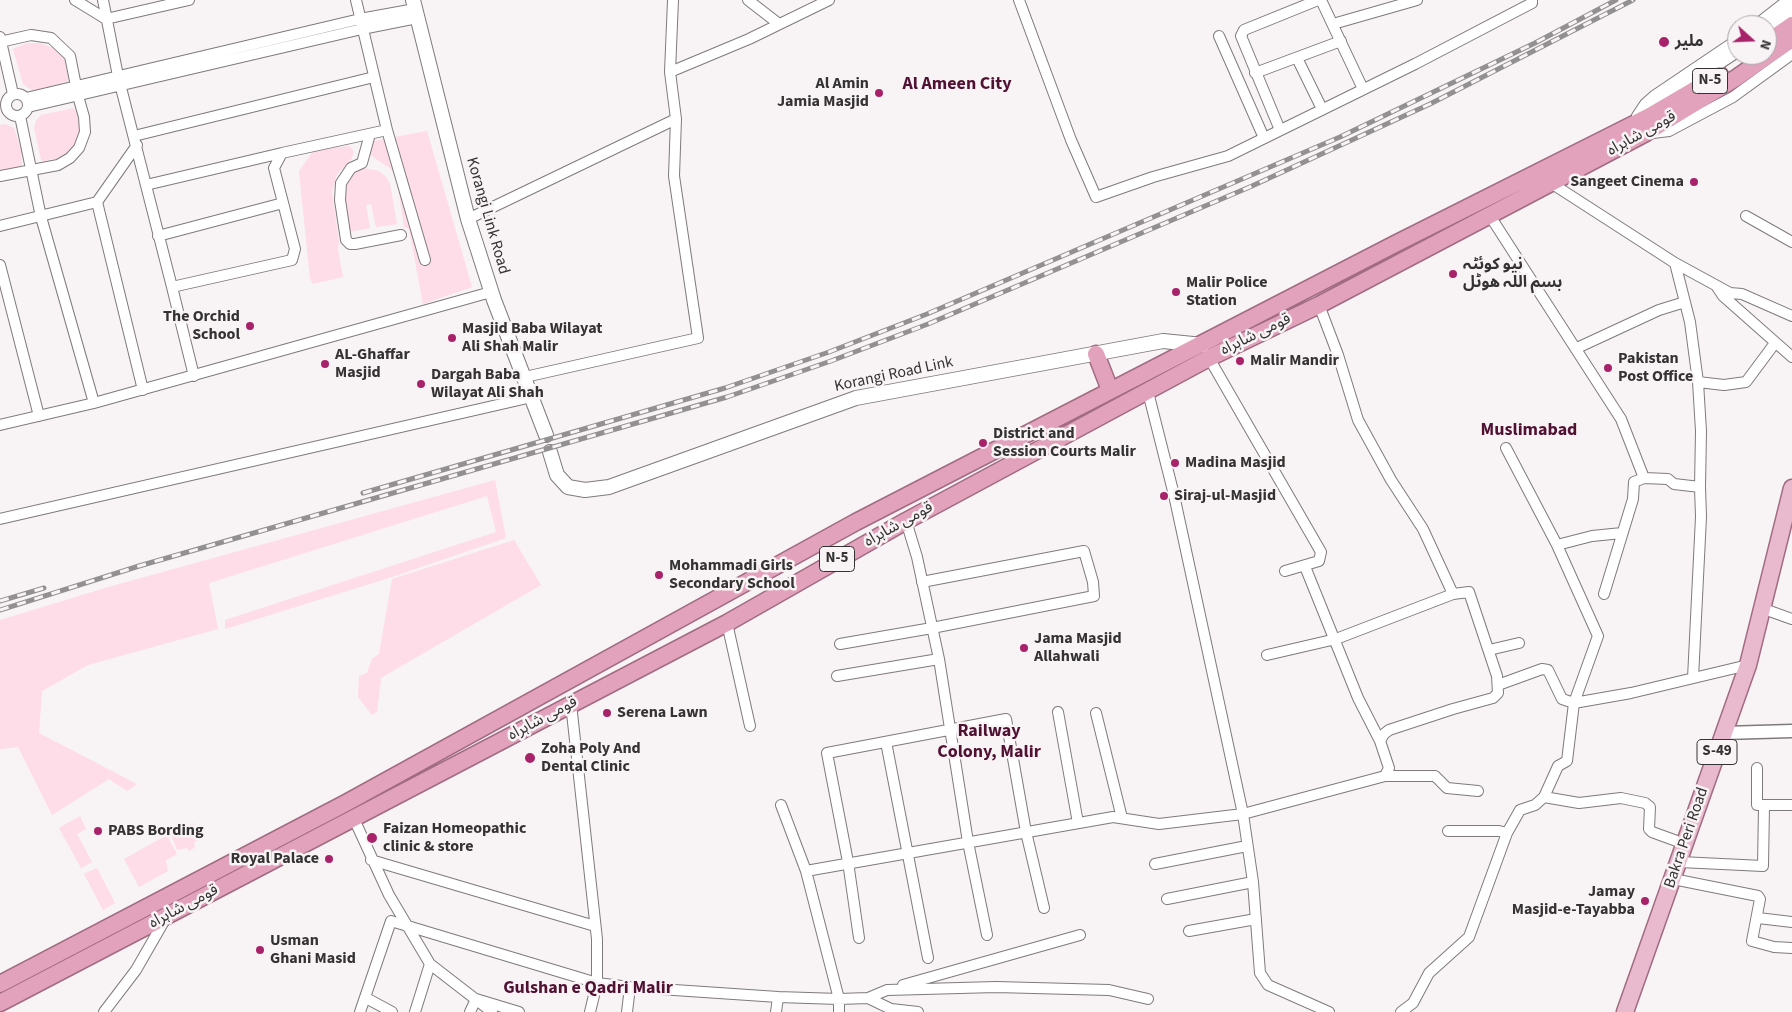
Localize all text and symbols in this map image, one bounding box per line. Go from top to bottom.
north arrow [1727,15,1777,65]
place label: ملیر [1675,32,1704,52]
marker: ملیر [1657,35,1671,49]
text: N [1754,37,1776,53]
road number: N-5 [1692,68,1728,94]
place label: Al Amin Jamia Masjid [777,74,869,112]
district label: Al Ameen City [902,74,1012,96]
marker: Al Amin Jamia Masjid [873,87,885,99]
street label: قومی شاہراہ [1604,107,1680,161]
street label: Korangi Link Road [461,155,513,277]
place label: Sangeet Cinema [1570,172,1684,192]
marker: Sangeet Cinema [1688,176,1700,188]
place label: نیو کوئٹہ بسم اللہ ھوٹل [1463,255,1562,293]
marker: نیو کوئٹہ بسم اللہ ھوٹل [1447,268,1459,280]
place label: Malir Police Station [1186,273,1268,311]
marker: Malir Police Station [1170,286,1182,298]
place label: The Orchid School [163,307,240,345]
street label: قومی شاہراہ [1218,310,1294,360]
place label: Masjid Baba Wilayat Ali Shah Malir [462,319,602,357]
marker: The Orchid School [244,320,256,332]
marker: Masjid Baba Wilayat Ali Shah Malir [446,332,458,344]
place label: AL-Ghaffar Masjid [335,345,410,383]
place label: Pakistan Post Office [1618,349,1693,387]
place label: Malir Mandir [1250,351,1339,371]
street label: Korangi Road Link [833,353,955,397]
marker: Malir Mandir [1234,355,1246,367]
marker: AL-Ghaffar Masjid [319,358,331,370]
marker: Pakistan Post Office [1602,362,1614,374]
place label: Dargah Baba Wilayat Ali Shah [431,365,544,403]
marker: Dargah Baba Wilayat Ali Shah [415,378,427,390]
district label: Muslimabad [1481,420,1577,442]
place label: District and Session Courts Malir [993,424,1136,462]
marker: District and Session Courts Malir [977,437,989,449]
place label: Madina Masjid [1185,453,1286,473]
marker: Madina Masjid [1169,457,1181,469]
place label: Siraj-ul-Masjid [1174,486,1276,506]
marker: Siraj-ul-Masjid [1158,490,1170,502]
street label: قومی شاہراہ [861,498,937,552]
road number: N-5 [820,546,854,572]
place label: Mohammadi Girls Secondary School [669,556,795,594]
marker: Mohammadi Girls Secondary School [653,569,665,581]
place label: Jama Masjid Allahwali [1034,629,1122,667]
marker: Jama Masjid Allahwali [1018,642,1030,654]
street label: قومی شاہراہ [505,693,581,745]
place label: Serena Lawn [617,703,708,723]
marker: Serena Lawn [601,707,613,719]
district label: Railway Colony, Malir [937,721,1041,764]
place label: Zoha Poly And Dental Clinic [541,739,641,777]
road number: S-49 [1697,740,1737,764]
marker: Zoha Poly And Dental Clinic [523,751,537,765]
street label: Bakra Peri Road [1661,785,1713,891]
place label: Faizan Homeopathic clinic & store [383,819,526,857]
place label: PABS Bording [108,821,204,841]
marker: PABS Bording [92,825,104,837]
marker: Faizan Homeopathic clinic & store [365,831,379,845]
place label: Royal Palace [231,849,319,869]
marker: Royal Palace [323,853,335,865]
street label: قومی شاہراہ [146,881,222,933]
place label: Jamay Masjid-e-Tayabba [1512,882,1635,920]
marker: Jamay Masjid-e-Tayabba [1639,895,1651,907]
place label: Usman Ghani Masid [270,931,356,969]
marker: Usman Ghani Masid [254,944,266,956]
district label: Gulshan e Qadri Malir [503,978,673,1000]

